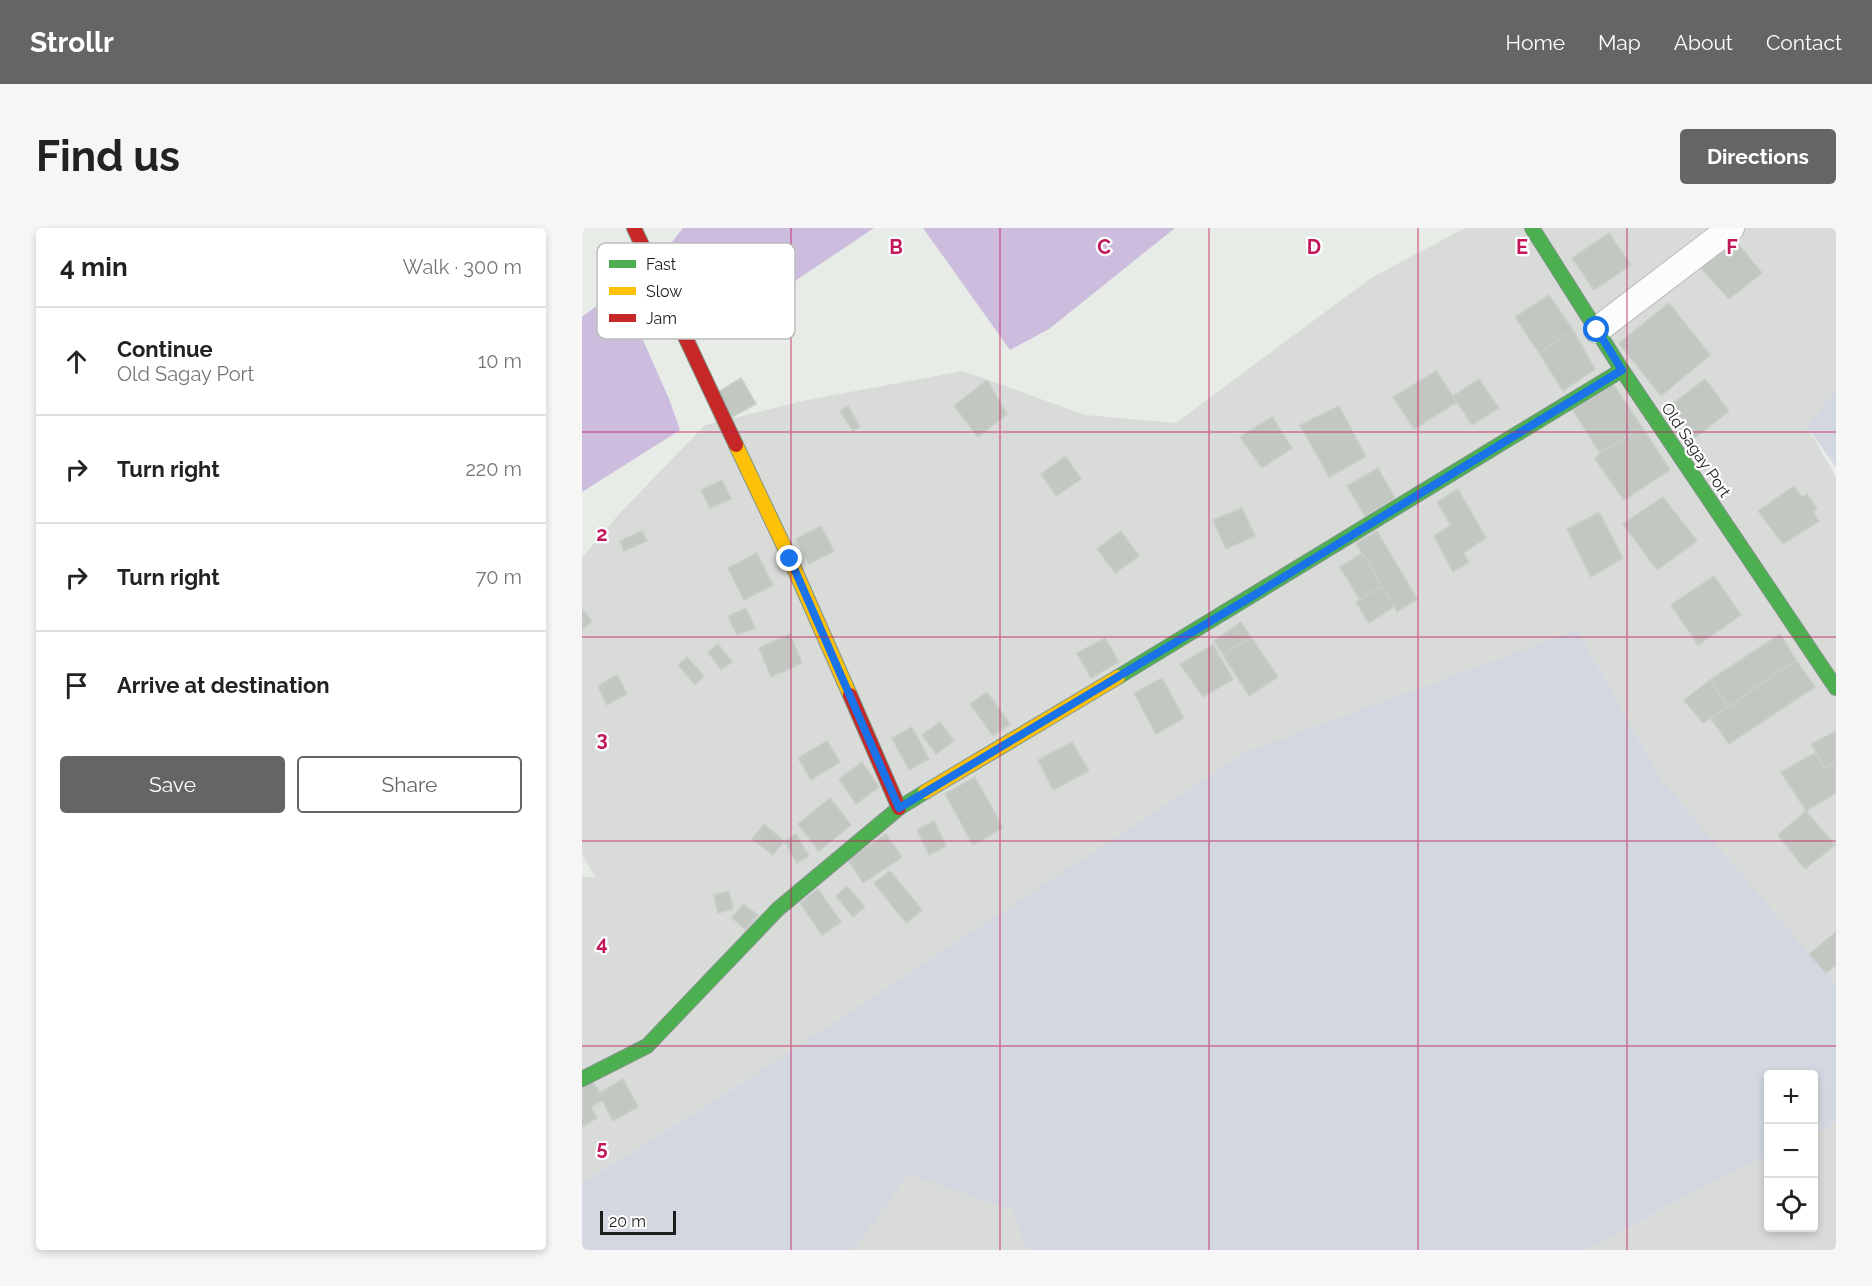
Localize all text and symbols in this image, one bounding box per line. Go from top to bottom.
text: Strollr [30,26,114,59]
text: Home [1506,30,1565,55]
text: Map [1598,30,1641,55]
text: About [1674,30,1733,55]
text: Contact [1766,30,1842,55]
button: Directions [1680,129,1836,184]
text: Find us [36,132,180,181]
text: B [889,235,903,259]
text: C [1097,235,1111,259]
text: D [1307,235,1321,259]
text: E [1516,235,1528,259]
text: F [1726,235,1738,259]
legend [597,243,795,339]
text: 4 min [60,252,128,282]
text: Walk · 300 m [403,255,522,279]
text: Fast [646,255,677,274]
text: Slow [646,282,682,301]
text: Jam [646,309,677,328]
route start [1583,316,1609,342]
text: Continue [117,336,213,362]
icon: ahead [60,345,93,378]
text: 10 m [478,349,522,373]
text: Old Sagay Port [117,362,254,386]
street label: Old Sagay Port [1657,399,1735,501]
icon: right [60,453,93,486]
text: Turn right [117,456,220,482]
text: 220 m [465,457,522,481]
text: 2 [596,522,608,546]
route end [776,545,802,571]
icon: right [60,561,93,594]
text: Turn right [117,564,220,590]
text: 70 m [476,565,522,589]
icon: arrive [60,669,93,702]
text: Arrive at destination [117,672,330,698]
text: 3 [596,727,608,751]
button: Save [60,756,285,813]
button: Share [297,756,522,813]
text: 4 [596,931,608,955]
map controls [1764,1070,1818,1232]
button: + [1764,1070,1818,1124]
button: − [1764,1124,1818,1178]
text: 5 [596,1136,608,1160]
button: locate [1764,1178,1818,1232]
scale bar [600,1208,676,1236]
text: 20 m [609,1212,646,1231]

